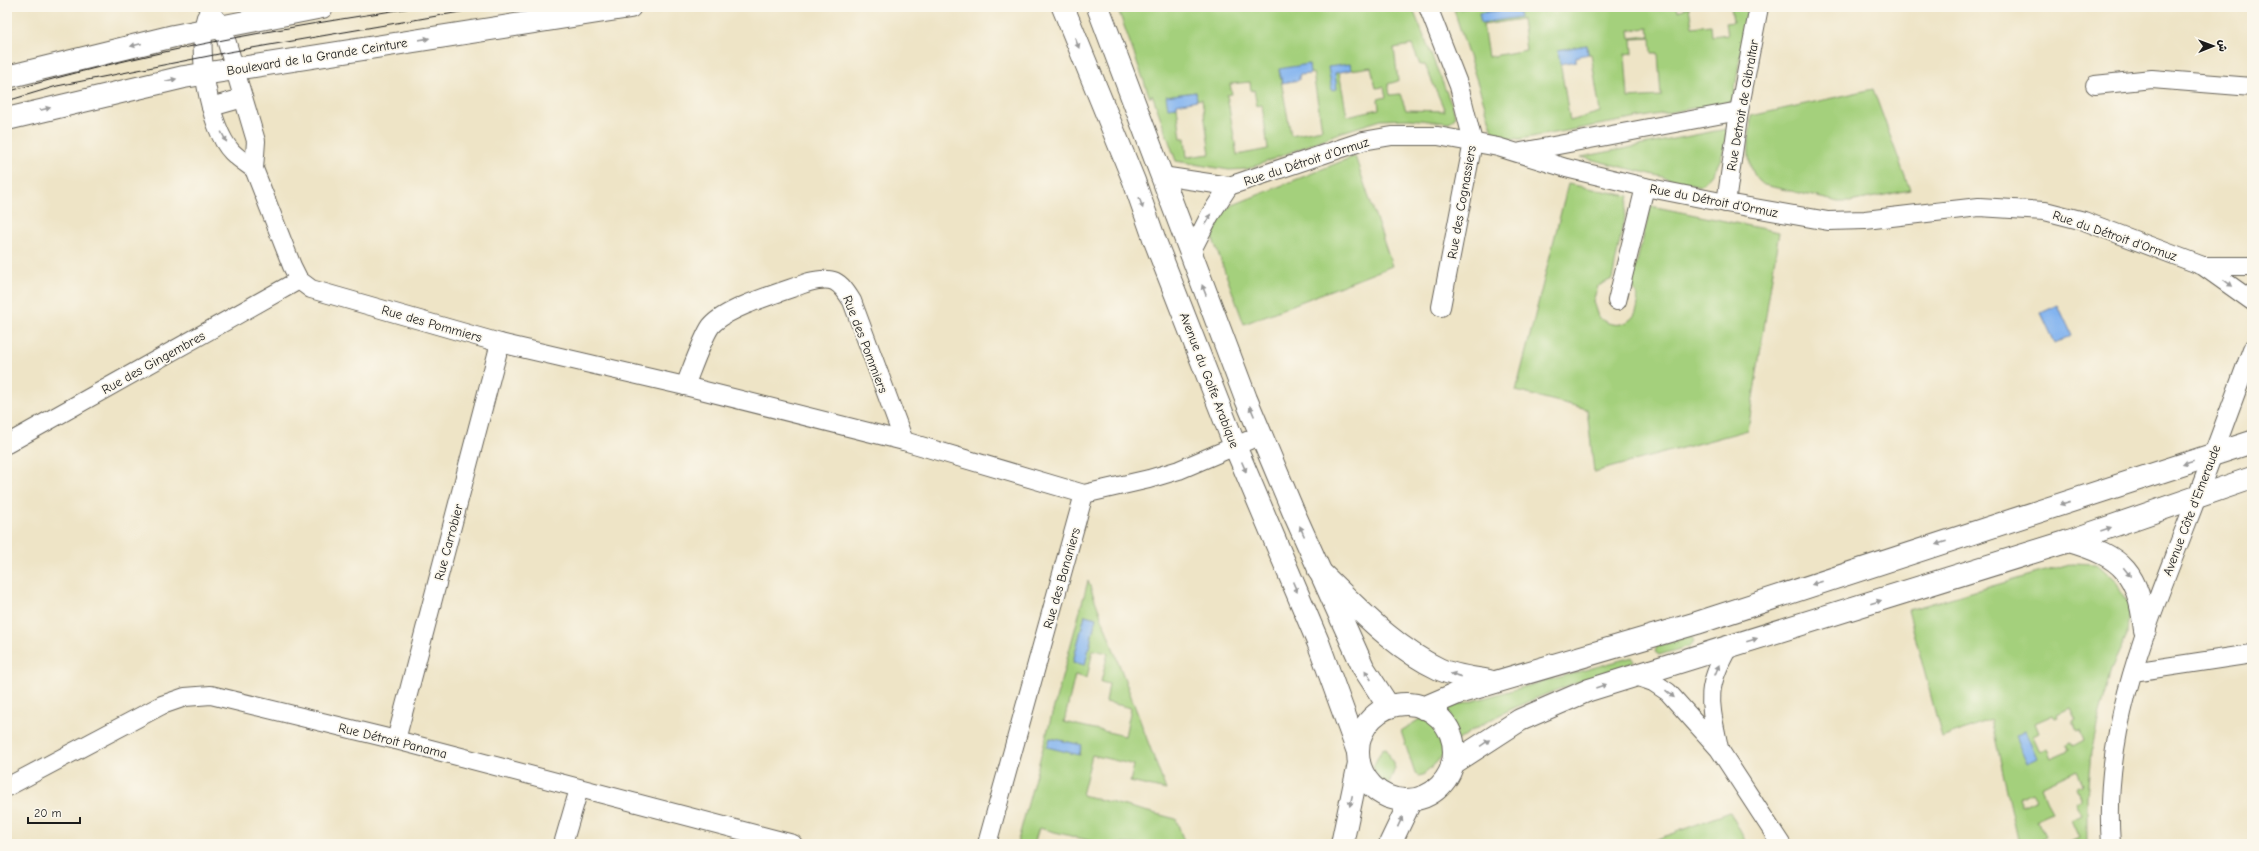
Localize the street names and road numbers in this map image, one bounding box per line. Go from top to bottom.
street label: Boulevard de la Grande Ceinture [226,35,409,78]
street label: Rue Detroit de Gibraltar [1724,37,1762,172]
street label: Rue du Détroit d'Ormuz [1242,134,1371,189]
street label: Rue des Cognassiers [1444,144,1479,260]
street label: Rue du Détroit d'Ormuz [1648,181,1780,220]
street label: Rue du Détroit d'Ormuz [2051,207,2179,264]
street label: Rue des Pommiers [840,293,891,395]
street label: Rue des Pommiers [380,302,484,345]
street label: Avenue du Golfe Arabique [1177,310,1243,451]
street label: Rue des Gingembres [99,328,208,397]
street label: Avenue Côte d'Emeraude [2160,442,2224,578]
street label: Rue Carrobier [431,501,466,582]
street label: Rue des Bananiers [1040,526,1083,630]
street label: Rue Détroit Panama [337,720,449,761]

